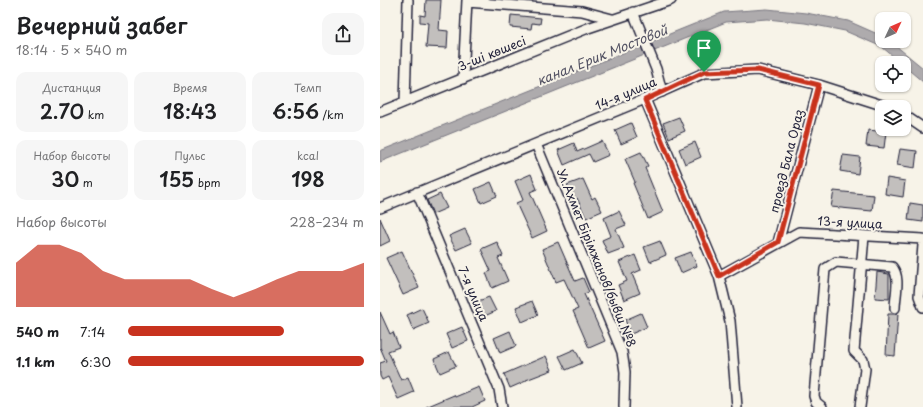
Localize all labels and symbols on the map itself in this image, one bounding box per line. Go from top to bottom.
north arrow [875,12,911,48]
water label: канал Ерик Мостовой [534,19,671,89]
street label: 3-ші көшесі [455,31,528,75]
pin [687,31,721,72]
street label: 14-я улица [592,72,660,114]
street label: проезд Бала Ораз [764,107,808,214]
street label: Ул.Ахмет Бірімжанов/бывш.№8 [553,166,641,350]
street label: 13-я улица [817,211,883,233]
street label: 7-я улица [454,263,494,324]

